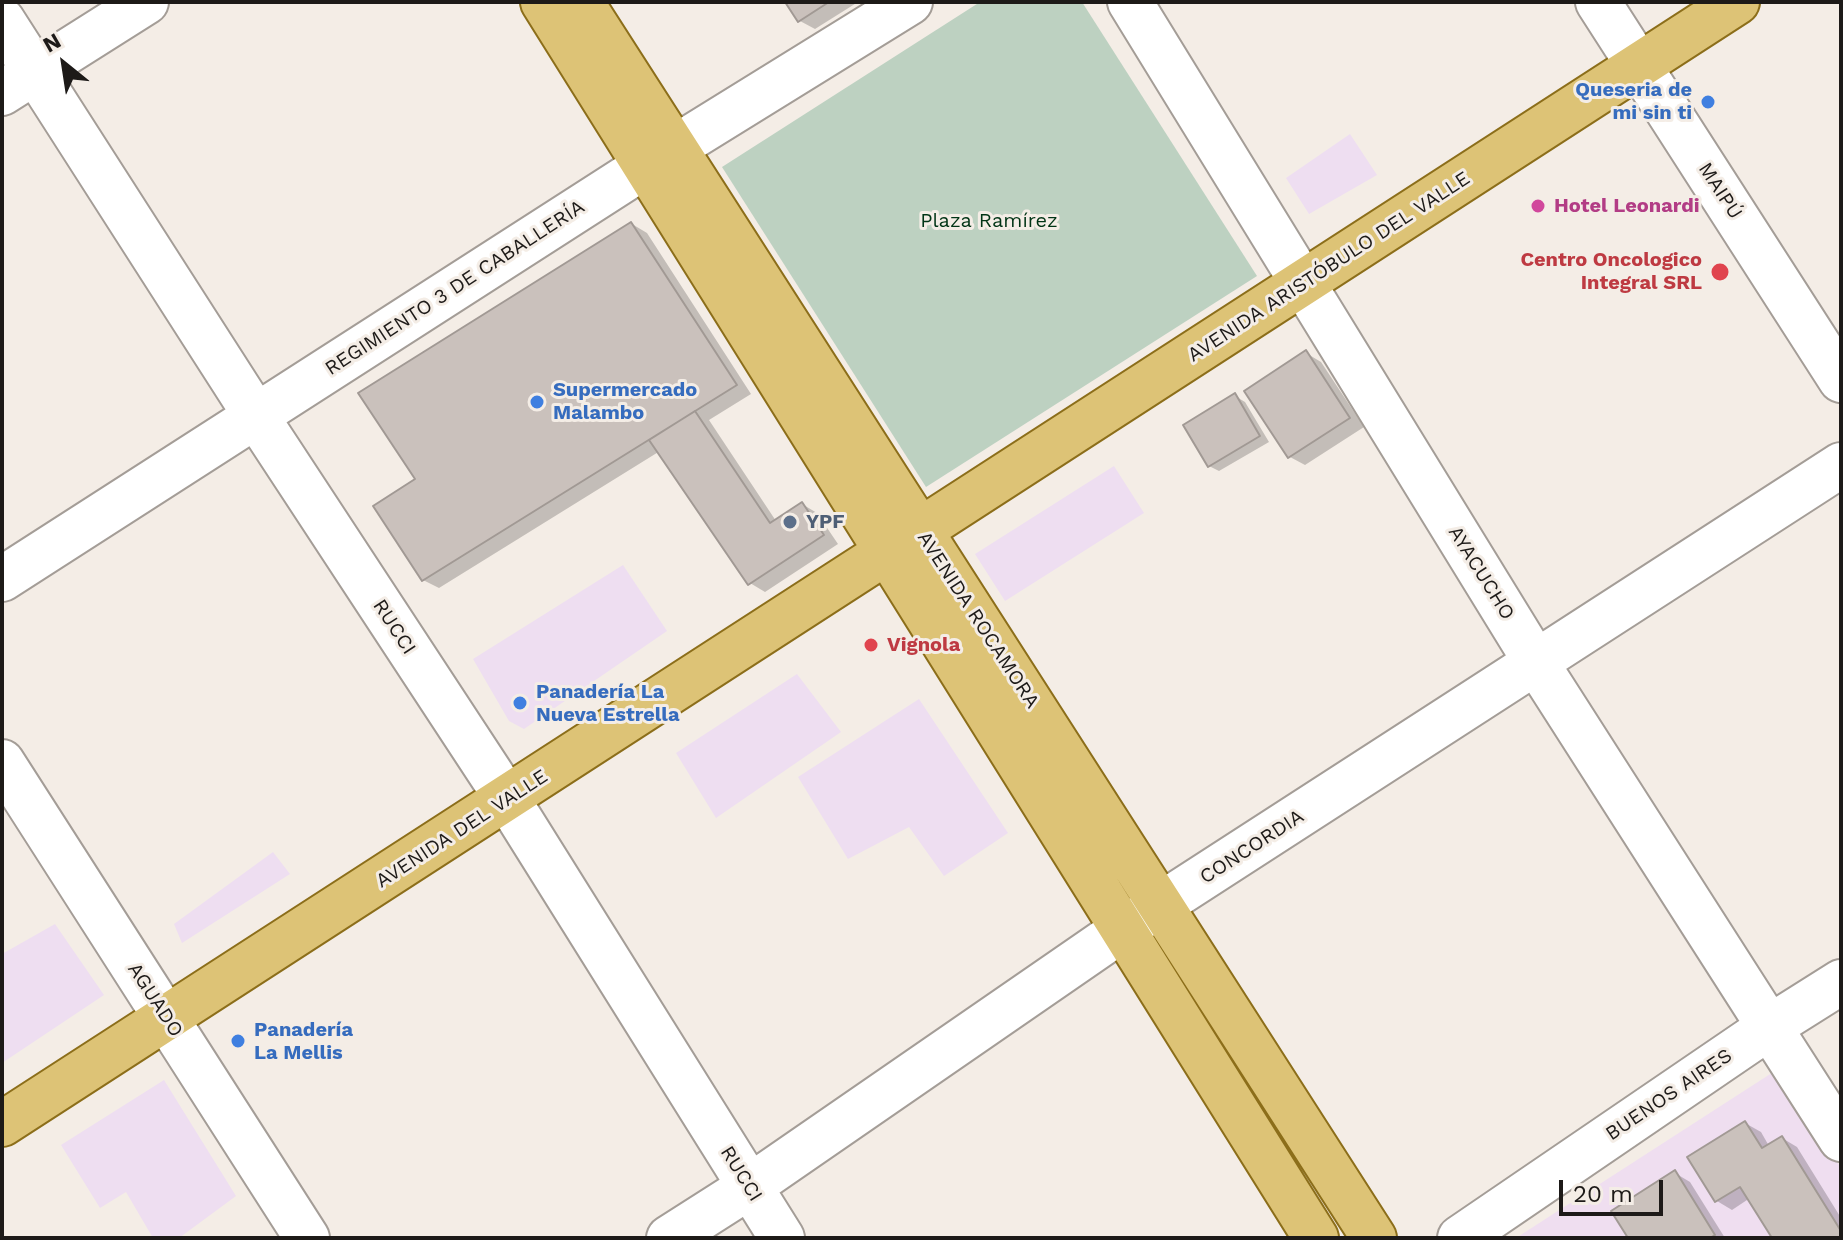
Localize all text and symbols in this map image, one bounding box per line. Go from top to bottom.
north arrow [24,24,104,104]
text: N [38,28,65,58]
place label: Queseria de mi sin ti [1575,78,1692,125]
marker: Queseria de mi sin ti [1699,93,1717,111]
street label: MAIPÚ [1693,158,1747,224]
street label: AVENIDA ARISTÓBULO DEL VALLE [1183,167,1475,367]
place label: Hotel Leonardi [1554,194,1700,218]
street label: REGIMIENTO 3 DE CABALLERÍA [321,195,589,381]
marker: Hotel Leonardi [1529,197,1547,215]
park label: Plaza Ramírez [920,209,1058,233]
place label: Centro Oncologico Integral SRL [1520,248,1702,295]
marker: Centro Oncologico Integral SRL [1709,261,1731,283]
place label: Supermercado Malambo [553,378,697,425]
marker: Supermercado Malambo [528,393,546,411]
place label: YPF [806,510,845,534]
marker: YPF [781,513,799,531]
street label: AYACUCHO [1443,522,1519,624]
street label: AVENIDA ROCAMORA [912,527,1044,713]
street label: RUCCI [367,595,421,659]
place label: Vignola [887,633,960,657]
marker: Vignola [862,636,880,654]
place label: Panadería La Nueva Estrella [536,680,680,727]
marker: Panadería La Nueva Estrella [511,694,529,712]
street label: AVENIDA DEL VALLE [372,764,552,894]
street label: CONCORDIA [1196,805,1308,889]
street label: AGUADO [122,958,188,1042]
place label: Panadería La Mellis [254,1018,353,1065]
marker: Panadería La Mellis [229,1032,247,1050]
street label: BUENOS AIRES [1601,1044,1737,1146]
street label: RUCCI [715,1142,767,1206]
scale bar [1563,1164,1667,1214]
text: 20 m [1573,1180,1633,1208]

